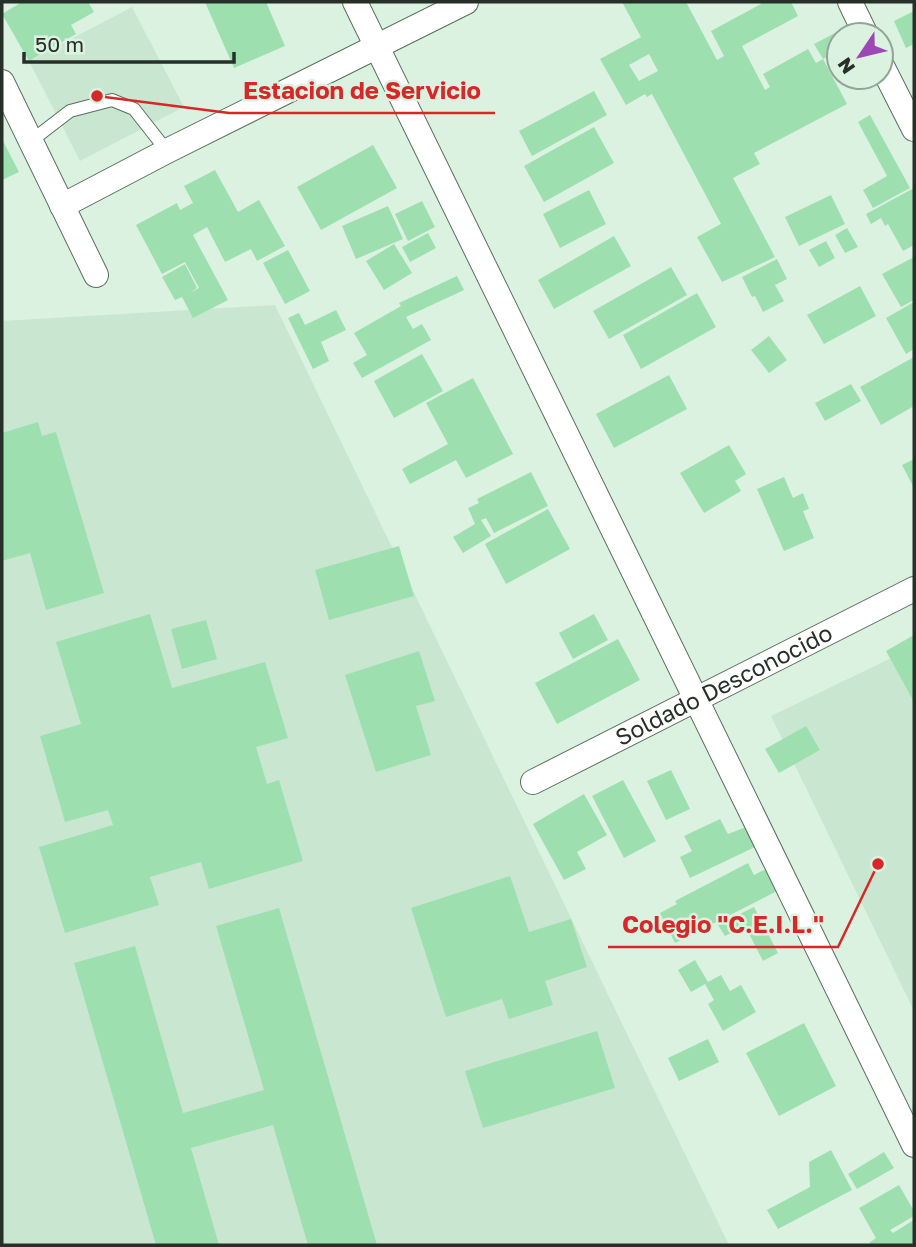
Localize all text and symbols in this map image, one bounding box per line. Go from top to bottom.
scale bar [24,21,234,65]
north arrow [825,21,895,91]
text: 50 m [35,31,84,57]
text: N [832,54,859,79]
callout: Estacion de Servicio [229,68,495,113]
text: Estacion de Servicio [243,75,481,104]
street label: Soldado Desconocido [610,618,836,751]
callout: Colegio "C.E.I.L." [608,902,838,947]
text: Colegio "C.E.I.L." [622,909,824,938]

